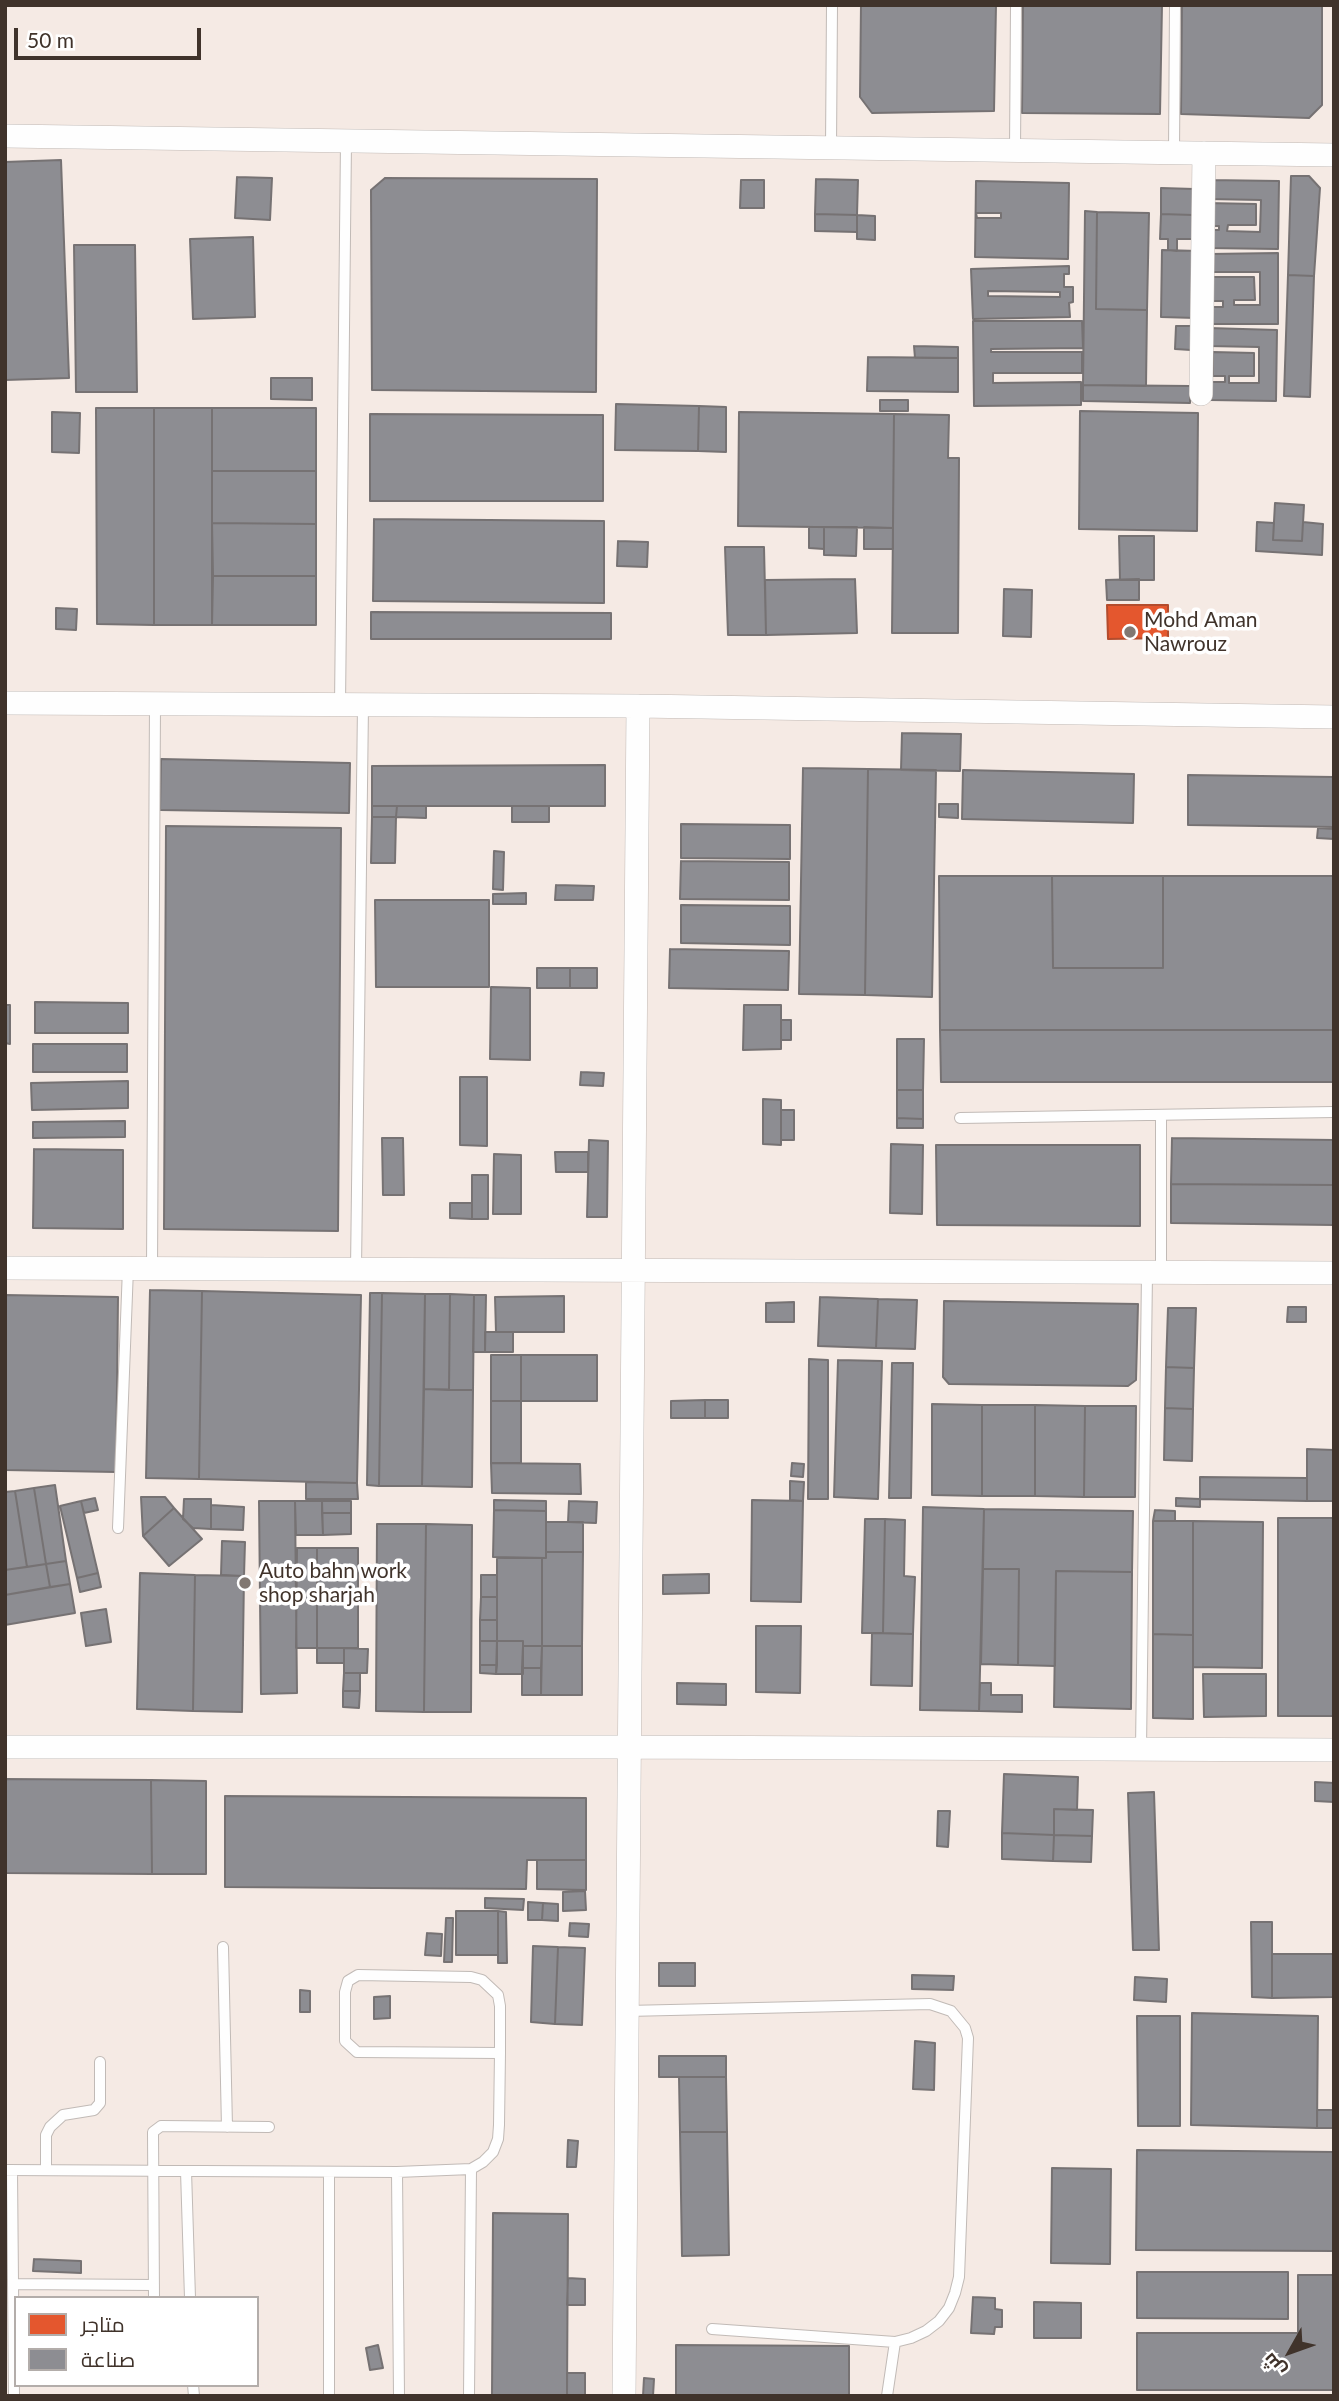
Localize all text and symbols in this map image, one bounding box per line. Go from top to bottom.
scale bar [18,14,205,58]
text: 50 m [27,27,74,52]
place label: Mohd Aman Nawrouz [1144,607,1258,657]
marker: Mohd Aman Nawrouz [1122,624,1138,640]
place label: Auto bahn work shop sharjah [259,1558,407,1608]
marker: Auto bahn work shop sharjah [237,1575,253,1591]
legend [14,2296,259,2387]
text: متاجر [81,2311,125,2336]
north arrow [1255,2317,1325,2387]
text: صناعة [81,2346,135,2371]
text: ش [1257,2349,1290,2383]

